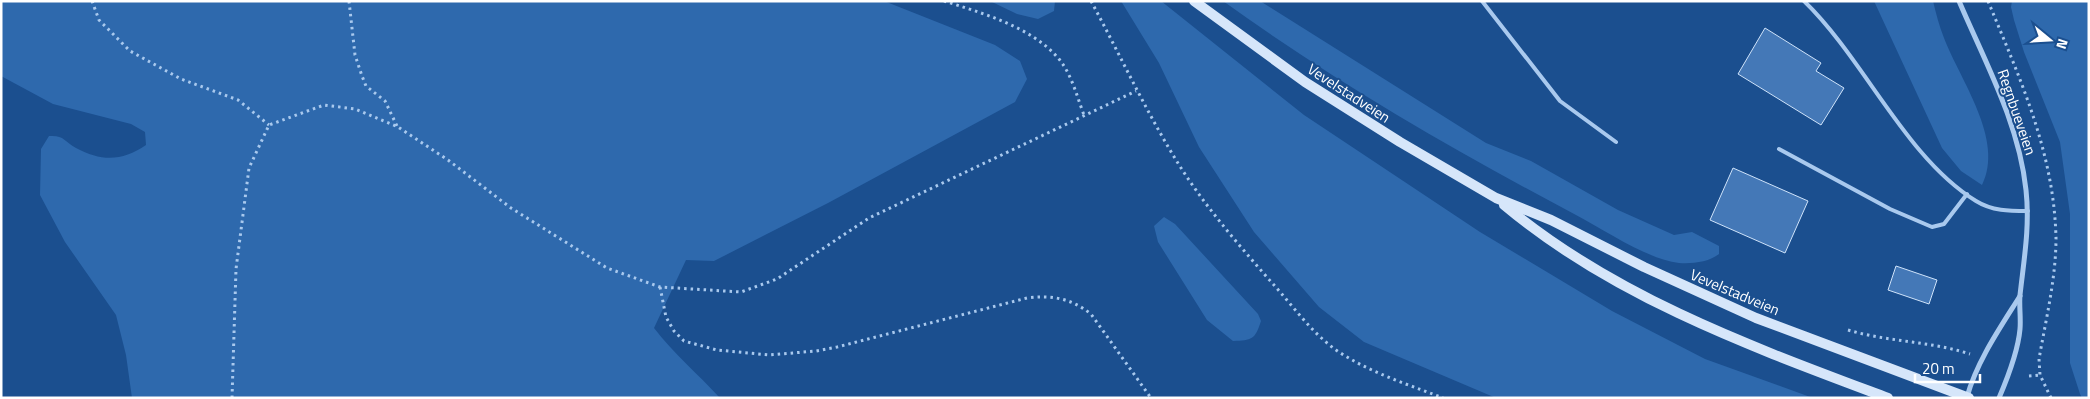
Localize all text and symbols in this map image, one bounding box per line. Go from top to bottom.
north arrow [2025,15,2075,65]
text: N [2051,36,2074,52]
street label: Vevelstadveien [1303,57,1395,129]
street label: Regnbueveien [1992,66,2042,158]
street label: Vevelstadveien [1687,263,1783,321]
scale bar [1915,352,1980,384]
text: 20 m [1922,357,1955,380]

